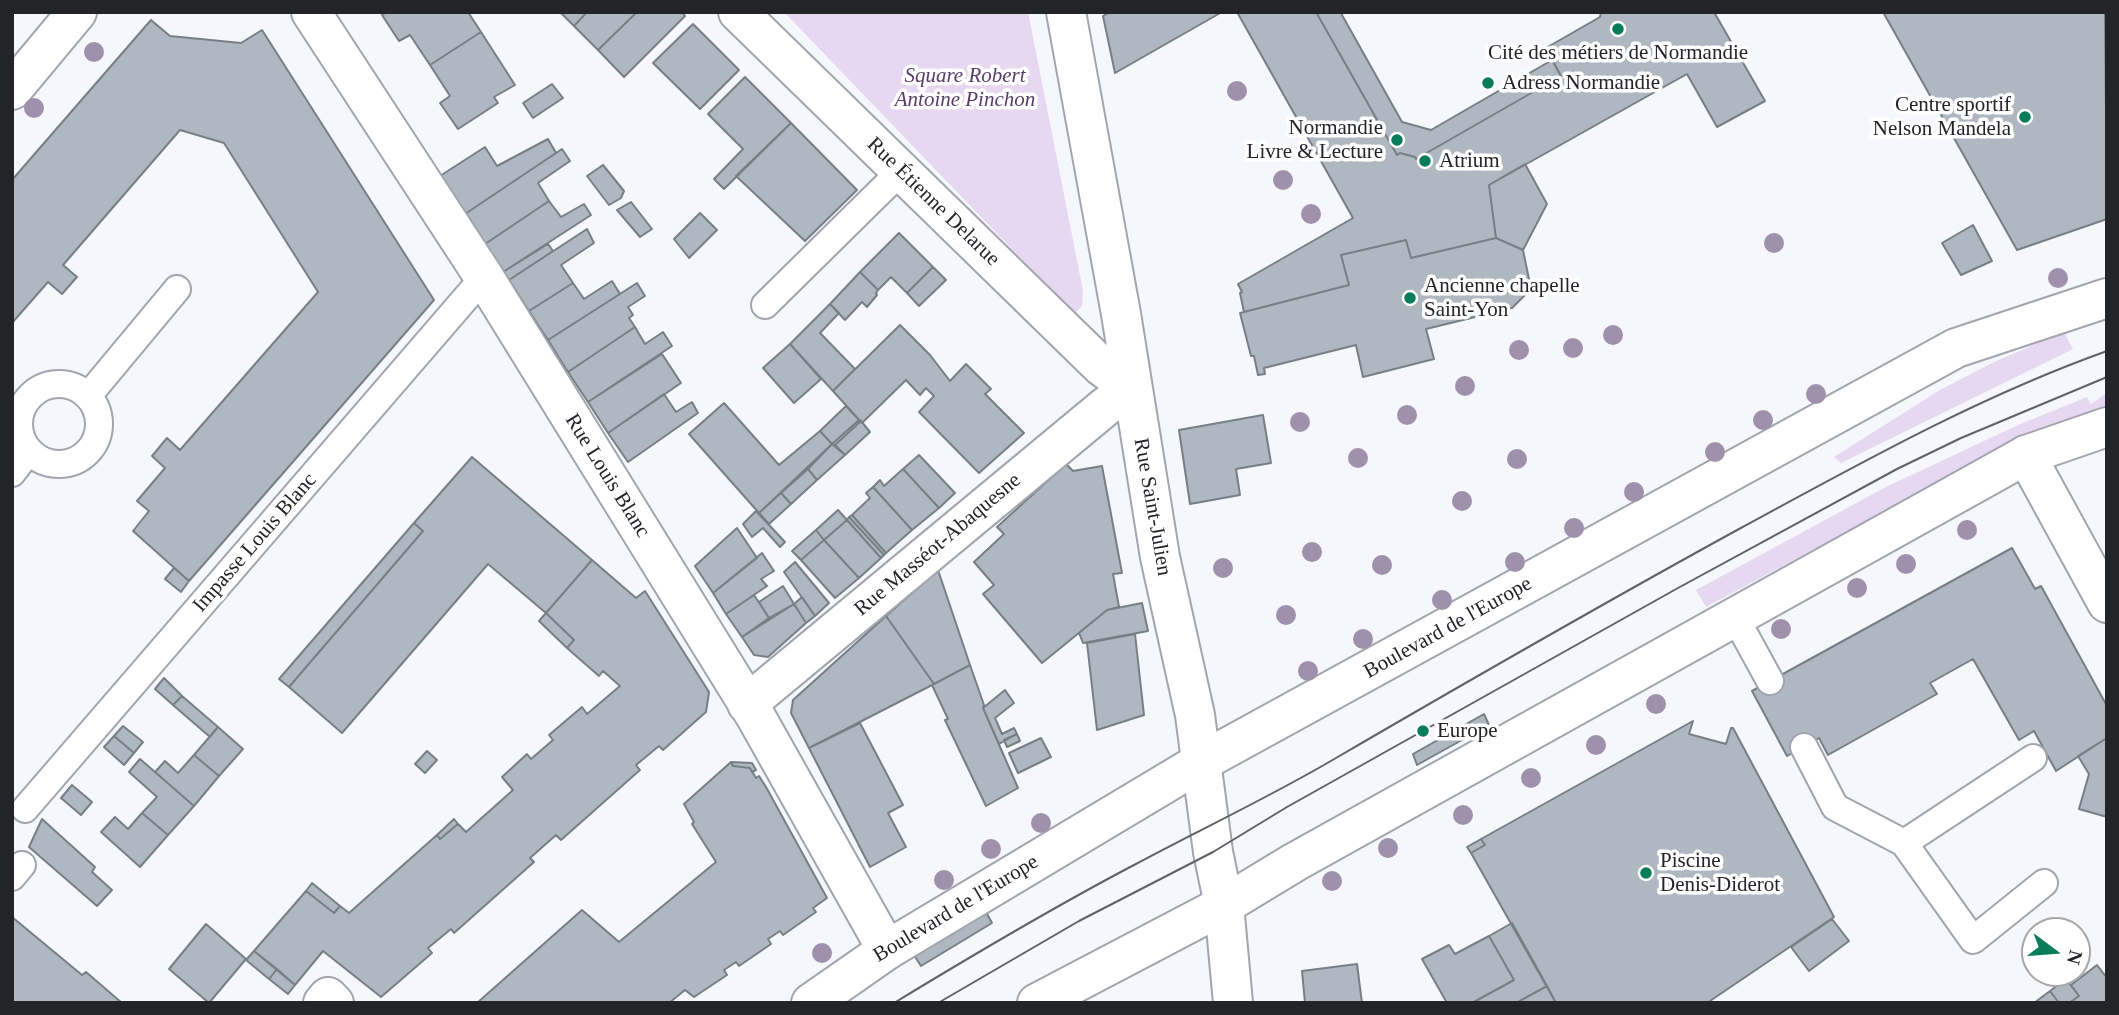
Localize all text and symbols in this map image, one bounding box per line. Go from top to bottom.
marker: Cité des métiers de Normandie [1610,21,1626,37]
place label: Cité des métiers de Normandie [1488,40,1748,66]
park label: Square Robert Antoine Pinchon [895,63,1035,113]
place label: Adress Normandie [1502,70,1660,96]
marker: Adress Normandie [1480,75,1496,91]
place label: Centre sportif Nelson Mandela [1873,92,2011,142]
marker: Centre sportif Nelson Mandela [2017,109,2033,125]
place label: Normandie Livre & Lecture [1247,115,1383,165]
street label: Rue Étienne Delarue [861,132,1005,272]
marker: Normandie Livre & Lecture [1389,132,1405,148]
place label: Atrium [1439,148,1500,174]
marker: Atrium [1417,153,1433,169]
place label: Ancienne chapelle Saint-Yon [1424,273,1580,323]
marker: Ancienne chapelle Saint-Yon [1402,290,1418,306]
street label: Rue Louis Blanc [559,409,655,543]
street label: Rue Saint-Julien [1127,436,1177,578]
street label: Impasse Louis Blanc [188,468,322,618]
street label: Rue Masséot-Abaquesne [850,468,1026,622]
street label: Boulevard de l'Europe [1360,571,1536,685]
place label: Europe [1437,718,1498,744]
marker: Europe [1415,723,1431,739]
place label: Piscine Denis-Diderot [1660,848,1780,898]
street label: Boulevard de l'Europe [869,850,1043,968]
marker: Piscine Denis-Diderot [1638,865,1654,881]
north arrow [2021,917,2091,987]
text: N [2063,948,2087,967]

